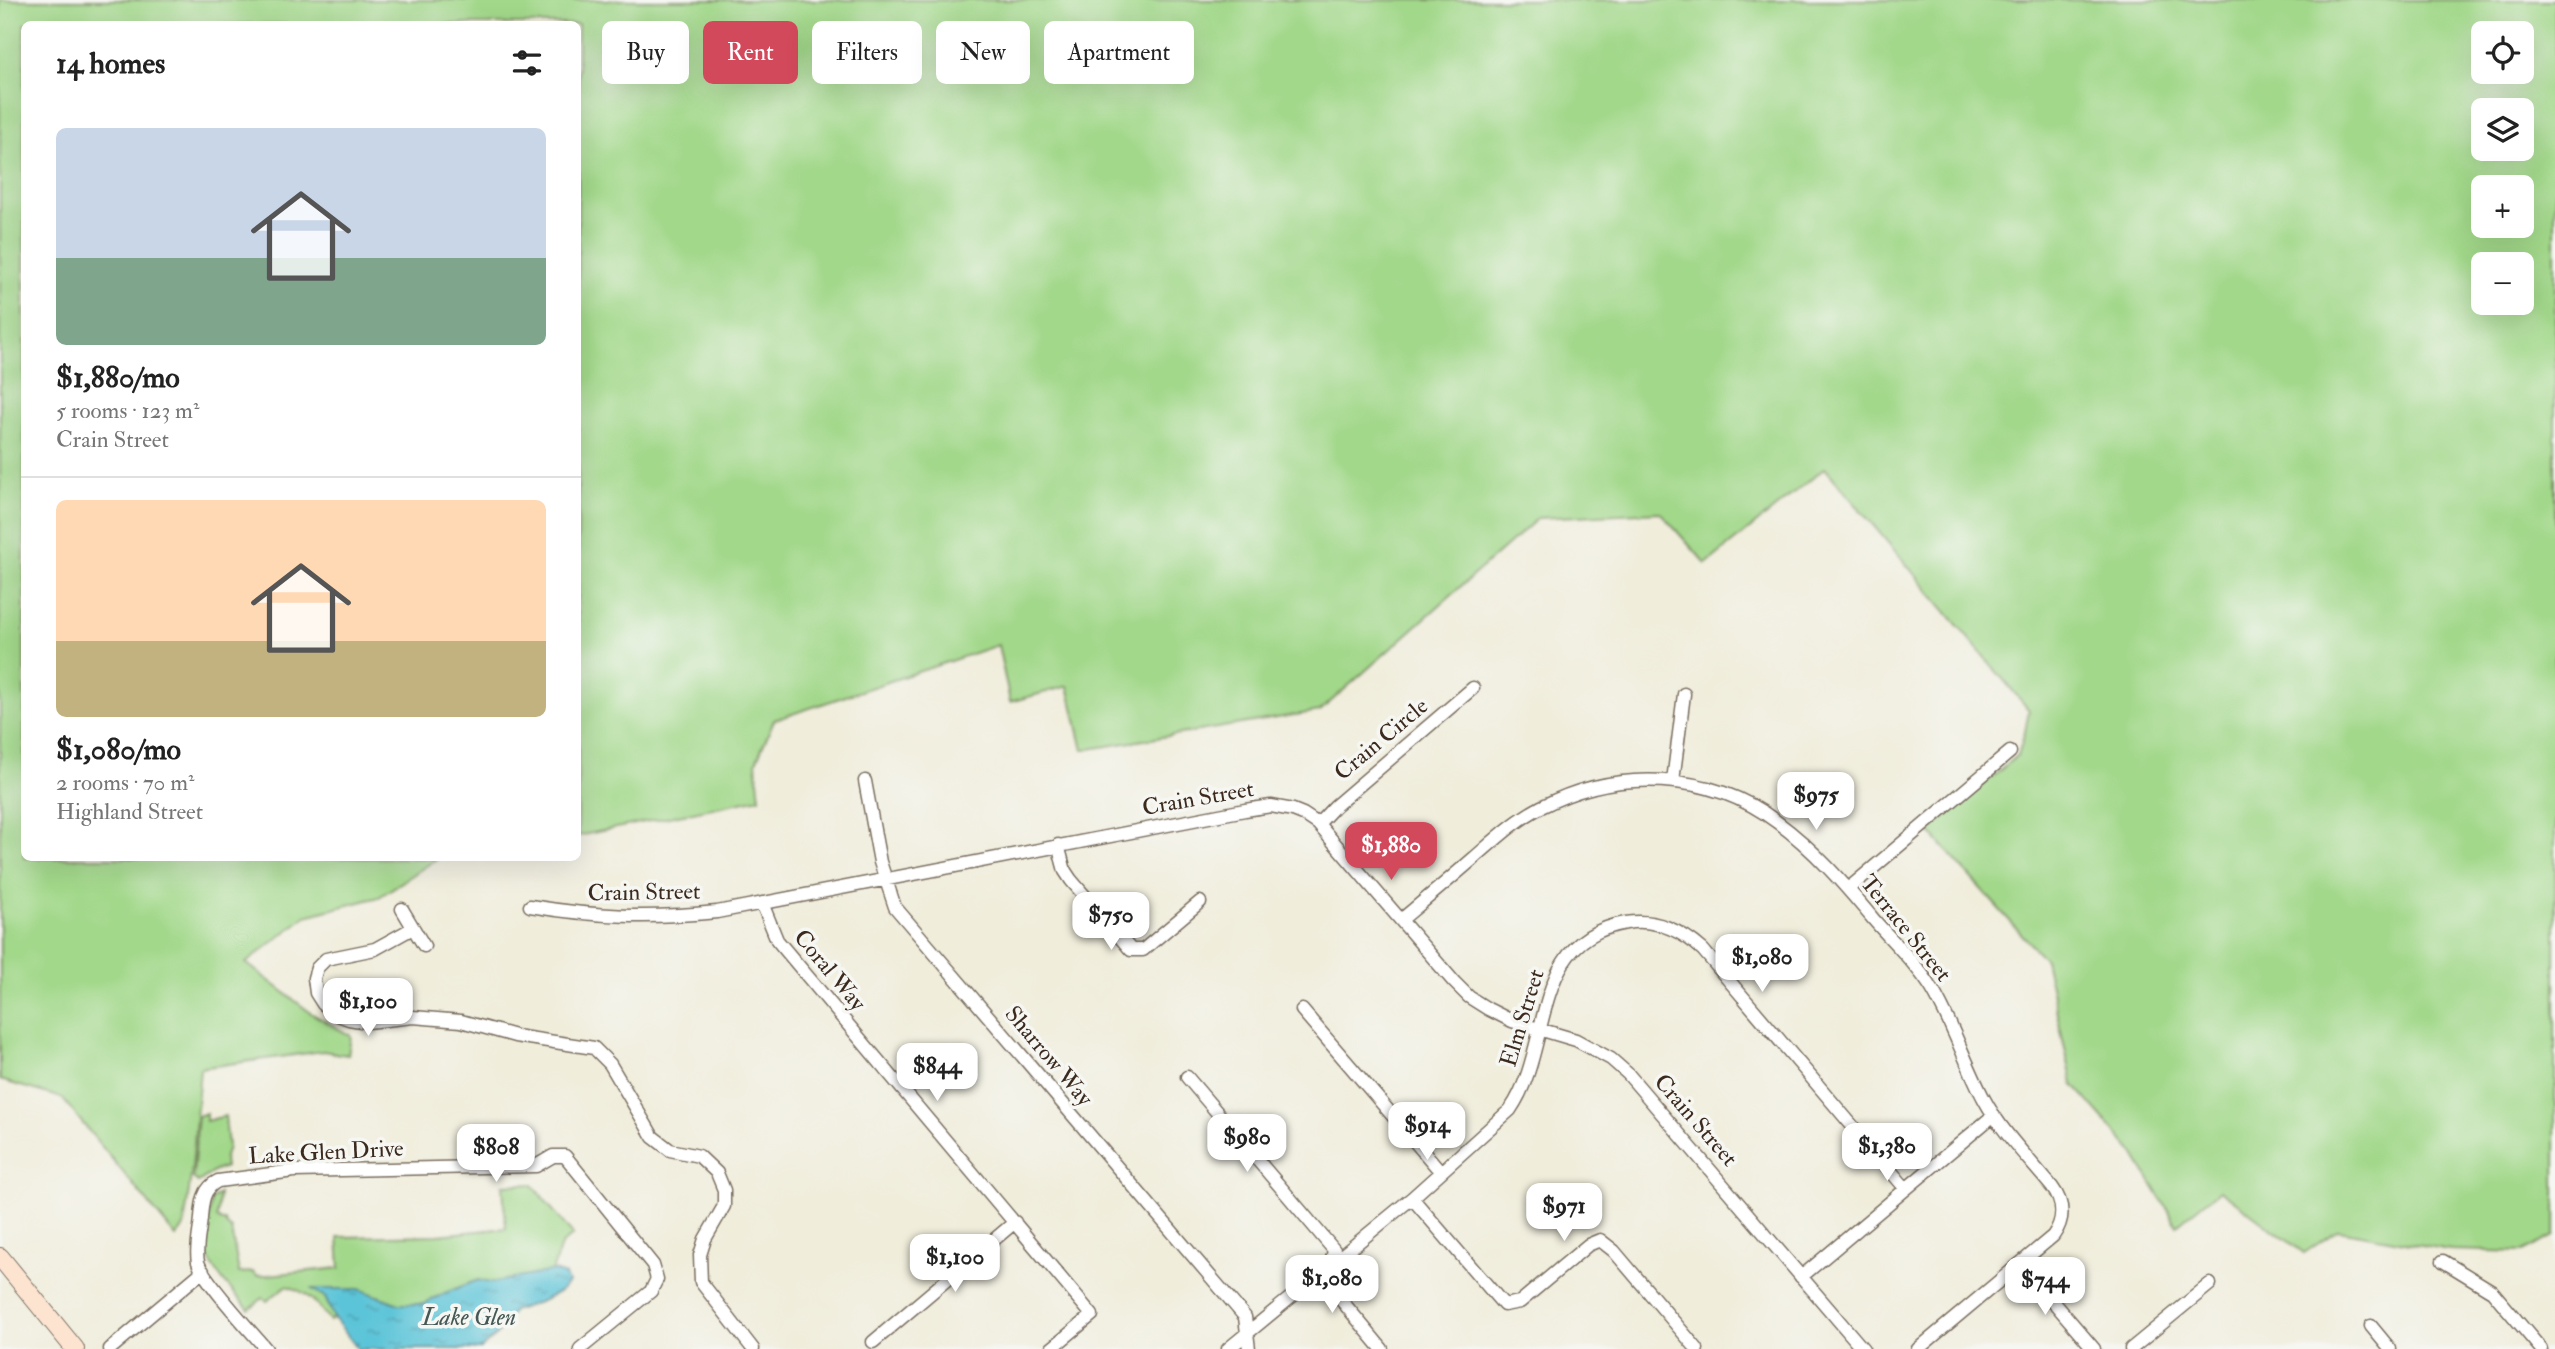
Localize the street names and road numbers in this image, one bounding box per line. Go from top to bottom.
street label: Crain Circle [1328,691,1434,787]
street label: Crain Street [1140,774,1256,822]
street label: Terrace Street [1854,869,1958,987]
street label: Crain Street [587,877,701,907]
street label: Coral Way [788,923,873,1017]
street label: Elm Street [1493,966,1551,1070]
street label: Sharrow Way [999,1000,1100,1113]
street label: Crain Street [1648,1068,1744,1172]
street label: Lake Glen Drive [248,1133,405,1171]

